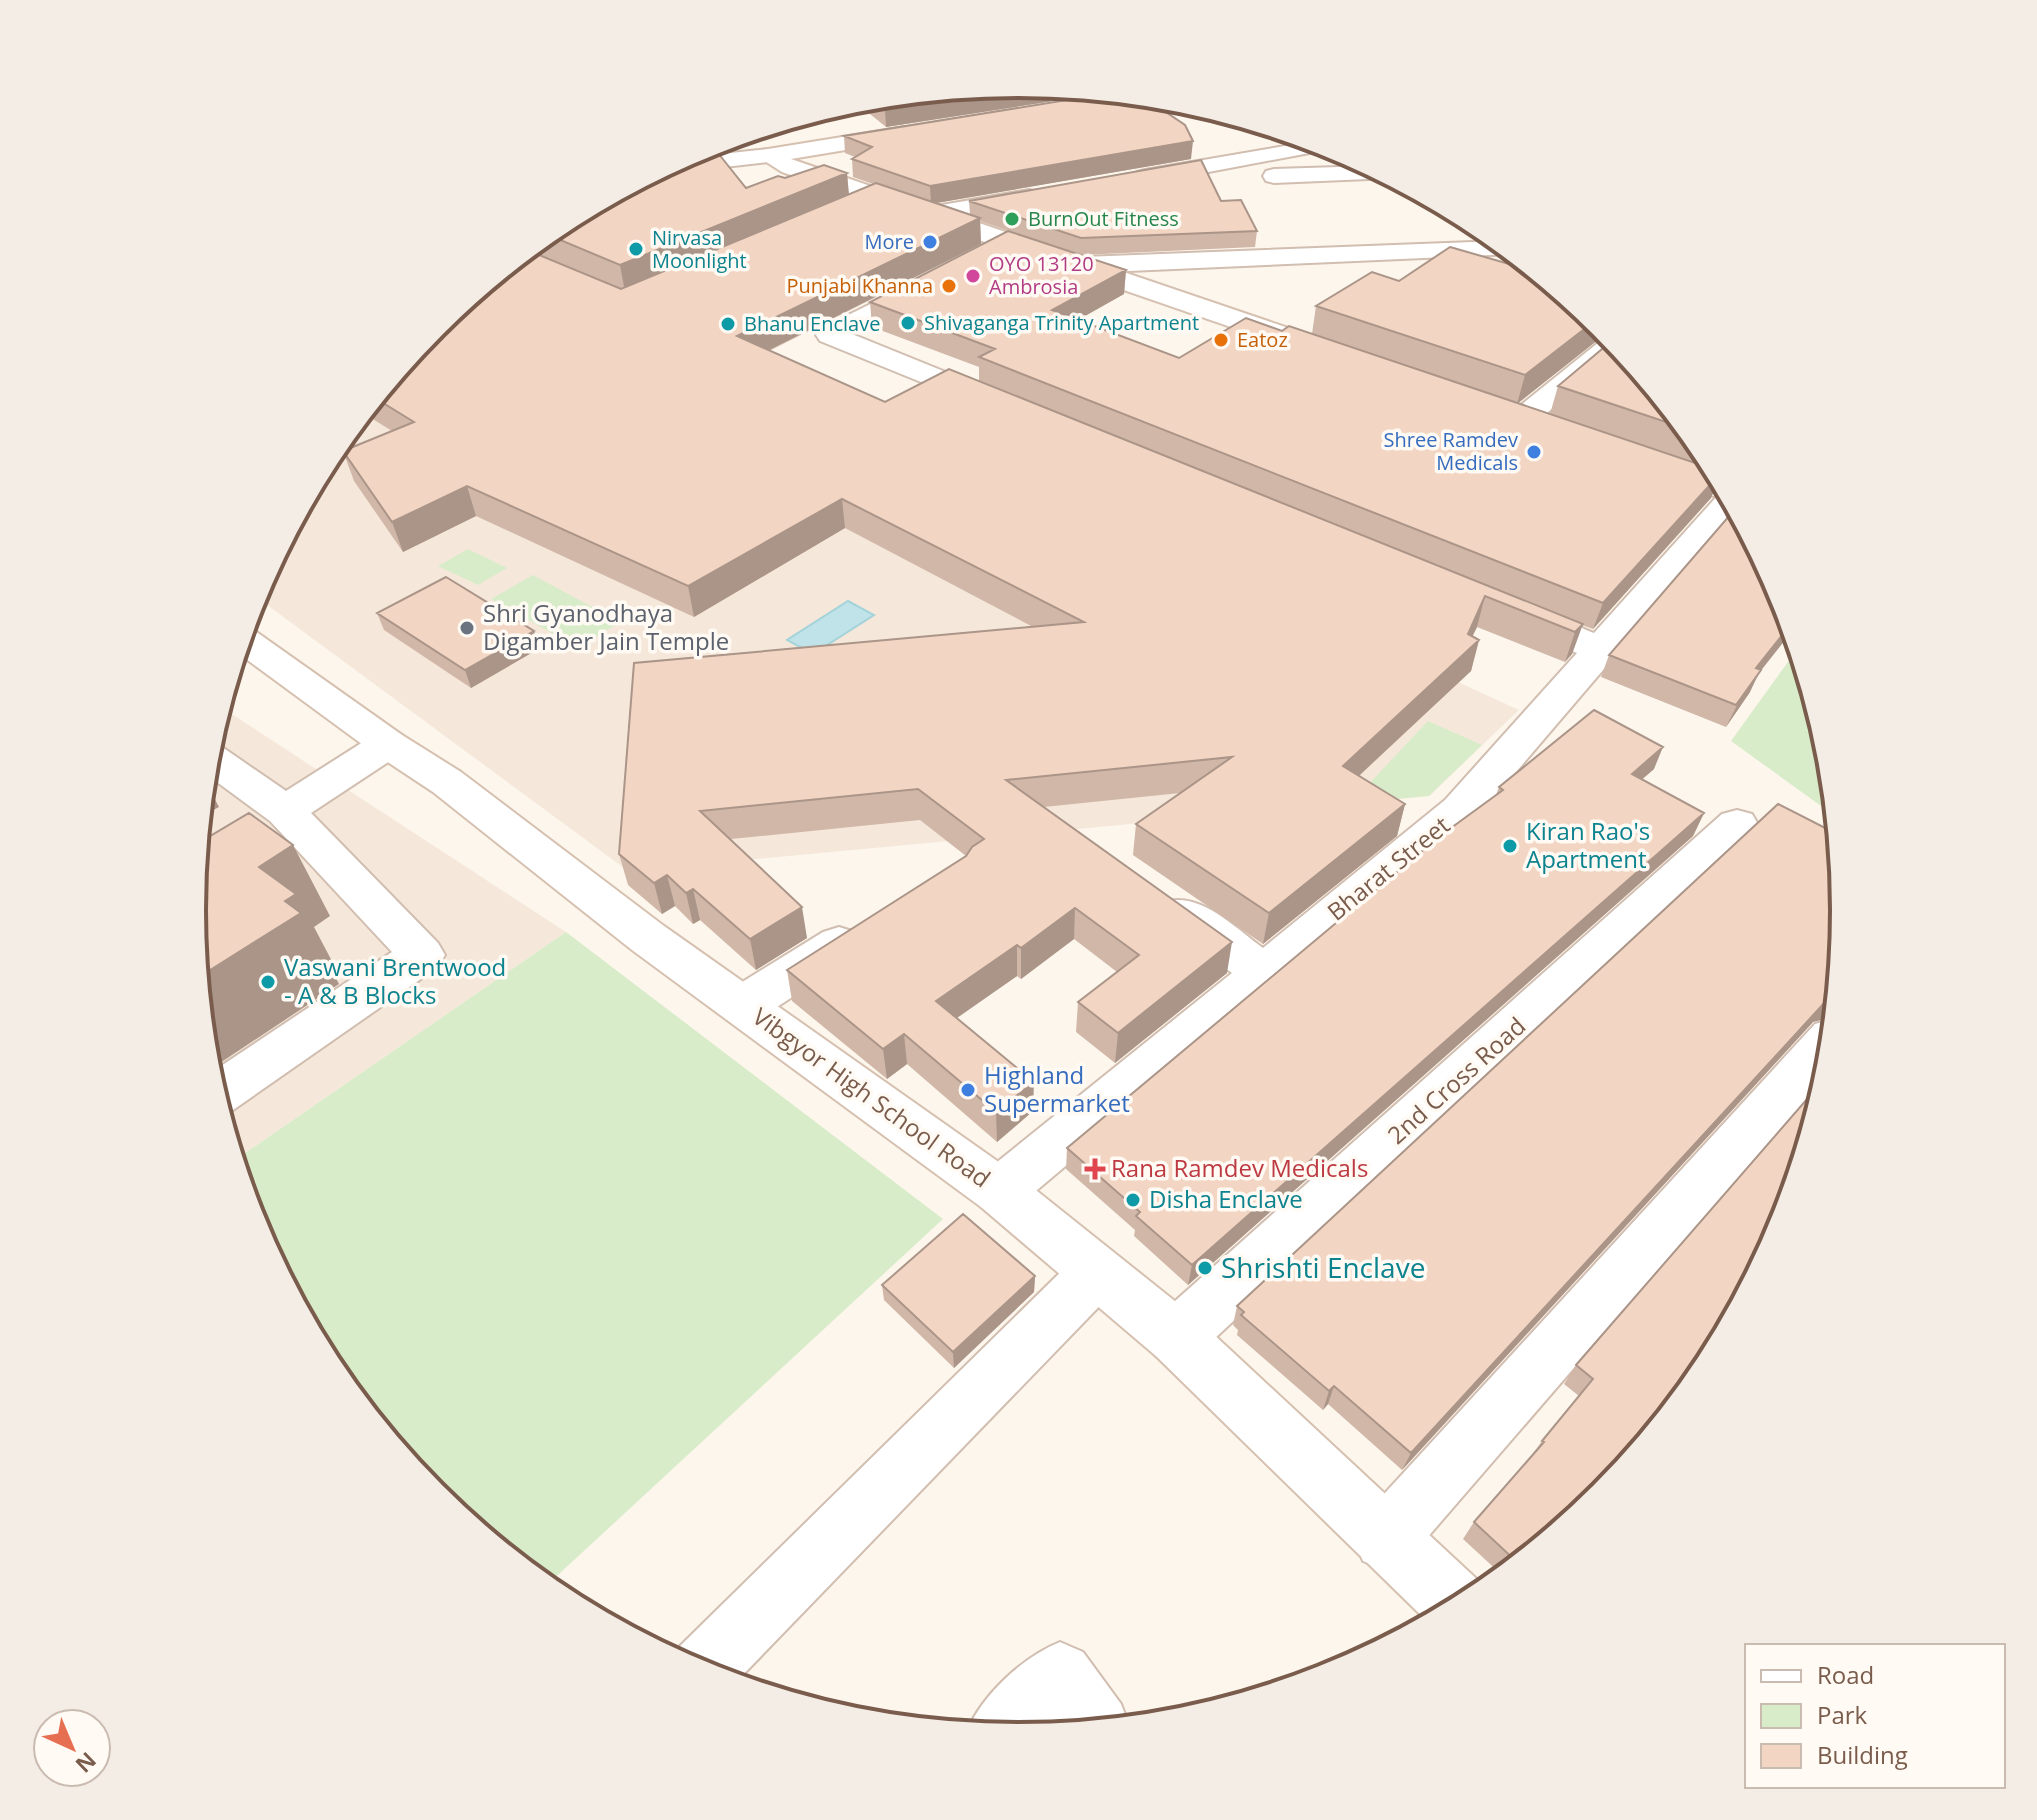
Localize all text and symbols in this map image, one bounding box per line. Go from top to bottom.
place label: BurnOut Fitness [1028,205,1179,232]
marker: BurnOut Fitness [1003,210,1021,228]
place label: Nirvasa Moonlight [652,224,747,274]
place label: More [865,228,914,255]
marker: More [921,233,939,251]
marker: Nirvasa Moonlight [627,240,645,258]
place label: OYO 13120 Ambrosia [989,250,1094,300]
marker: OYO 13120 Ambrosia [964,267,982,285]
place label: Punjabi Khanna [787,272,933,299]
marker: Punjabi Khanna [940,277,958,295]
place label: Shivaganga Trinity Apartment [924,309,1199,336]
place label: Bhanu Enclave [744,310,880,337]
marker: Shivaganga Trinity Apartment [899,314,917,332]
marker: Bhanu Enclave [719,315,737,333]
place label: Eatoz [1237,326,1288,353]
marker: Eatoz [1212,331,1230,349]
place label: Shree Ramdev Medicals [1384,426,1518,476]
marker: Shree Ramdev Medicals [1525,443,1543,461]
place label: Shri Gyanodhaya Digamber Jain Temple [483,596,729,657]
marker: Shri Gyanodhaya Digamber Jain Temple [458,619,476,637]
street label: Bharat Street [1320,808,1456,927]
place label: Kiran Rao's Apartment [1526,814,1650,875]
marker: Kiran Rao's Apartment [1501,837,1519,855]
place label: Vaswani Brentwood - A & B Blocks [284,950,506,1011]
marker: Vaswani Brentwood - A & B Blocks [259,973,277,991]
street label: Vibgyor High School Road [746,999,997,1194]
street label: 2nd Cross Road [1380,1009,1532,1151]
place label: Highland Supermarket [984,1058,1130,1119]
marker: Highland Supermarket [959,1081,977,1099]
place label: Rana Ramdev Medicals [1111,1151,1368,1184]
marker: Rana Ramdev Medicals [1086,1160,1104,1178]
place label: Disha Enclave [1149,1182,1303,1215]
marker: Disha Enclave [1124,1191,1142,1209]
place label: Shrishti Enclave [1221,1248,1425,1286]
marker: Shrishti Enclave [1196,1259,1214,1277]
legend [1745,1644,2005,1788]
text: Road [1817,1658,1874,1691]
text: Park [1817,1698,1868,1731]
north arrow [32,1708,112,1788]
text: Building [1817,1738,1908,1771]
text: N [70,1746,103,1780]

